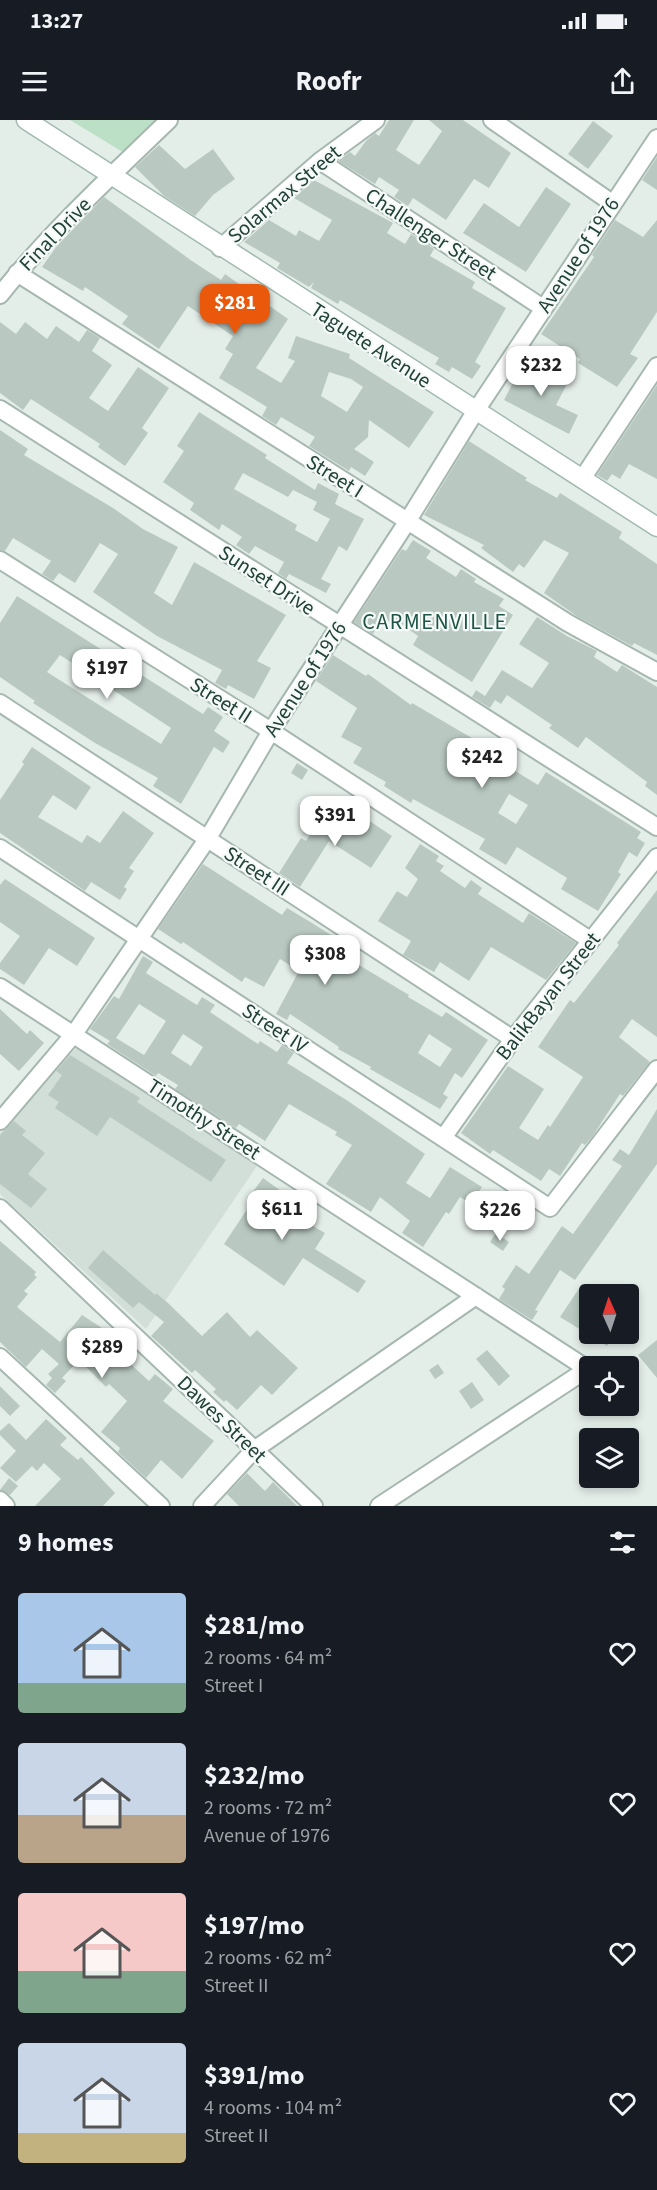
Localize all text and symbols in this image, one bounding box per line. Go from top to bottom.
text: 13:27 [30,5,83,37]
text: Roofr [295,62,362,101]
icon: menu [18,65,51,98]
icon: share [606,65,639,98]
street label: Solarmax Street [221,138,347,250]
street label: Challenger Street [359,180,503,288]
street label: Final Drive [12,190,98,278]
street label: Avenue of 1976 [529,191,627,319]
pin: $281 [199,284,271,335]
text: $281 [214,289,256,317]
street label: Taguete Avenue [305,295,437,395]
pin: $232 [505,346,577,397]
text: $232 [520,351,562,379]
street label: Street I [301,447,369,505]
street label: Sunset Drive [213,537,321,623]
district label: CARMENVILLE [362,606,508,638]
street label: Avenue of 1976 [256,615,354,743]
pin: $197 [71,649,143,700]
text: $197 [86,654,128,682]
street label: Street II [184,669,258,731]
pin: $242 [446,738,518,789]
text: $242 [461,743,503,771]
pin: $391 [299,796,371,847]
text: $391 [314,801,356,829]
street label: Street III [218,838,296,904]
street label: BalikBayan Street [488,926,608,1066]
pin: $308 [289,935,361,986]
text: $308 [304,940,346,968]
street label: Street IV [236,995,314,1061]
street label: Timothy Street [141,1071,267,1167]
pin: $611 [246,1190,318,1241]
pin: $226 [464,1191,536,1242]
text: $611 [261,1195,303,1223]
text: $226 [479,1196,521,1224]
north arrow [579,1284,639,1344]
map controls [579,1284,639,1488]
pin: $289 [66,1328,138,1379]
text: $289 [81,1333,123,1361]
button: locate [579,1356,639,1416]
street label: Dawes Street [170,1368,274,1470]
button: layers [579,1428,639,1488]
text: 9 homes [18,1524,113,1561]
icon: filters [606,1526,639,1559]
text: $281/mo [204,1607,304,1644]
icon: home [66,1617,138,1689]
icon: heart [606,1637,639,1670]
text: 2 rooms · 64 m² [204,1644,332,1672]
text: Street I [204,1672,263,1700]
text: $232/mo [204,1757,304,1794]
icon: home [66,1767,138,1839]
icon: heart [606,1787,639,1820]
text: 2 rooms · 72 m² [204,1794,332,1822]
text: Avenue of 1976 [204,1822,330,1850]
text: $197/mo [204,1907,304,1944]
icon: home [66,1917,138,1989]
icon: heart [606,1937,639,1970]
text: 2 rooms · 62 m² [204,1944,332,1972]
text: Street II [204,1972,269,2000]
text: $391/mo [204,2057,304,2094]
icon: home [66,2067,138,2139]
icon: heart [606,2087,639,2120]
text: 4 rooms · 104 m² [204,2094,342,2122]
text: Street II [204,2122,269,2150]

